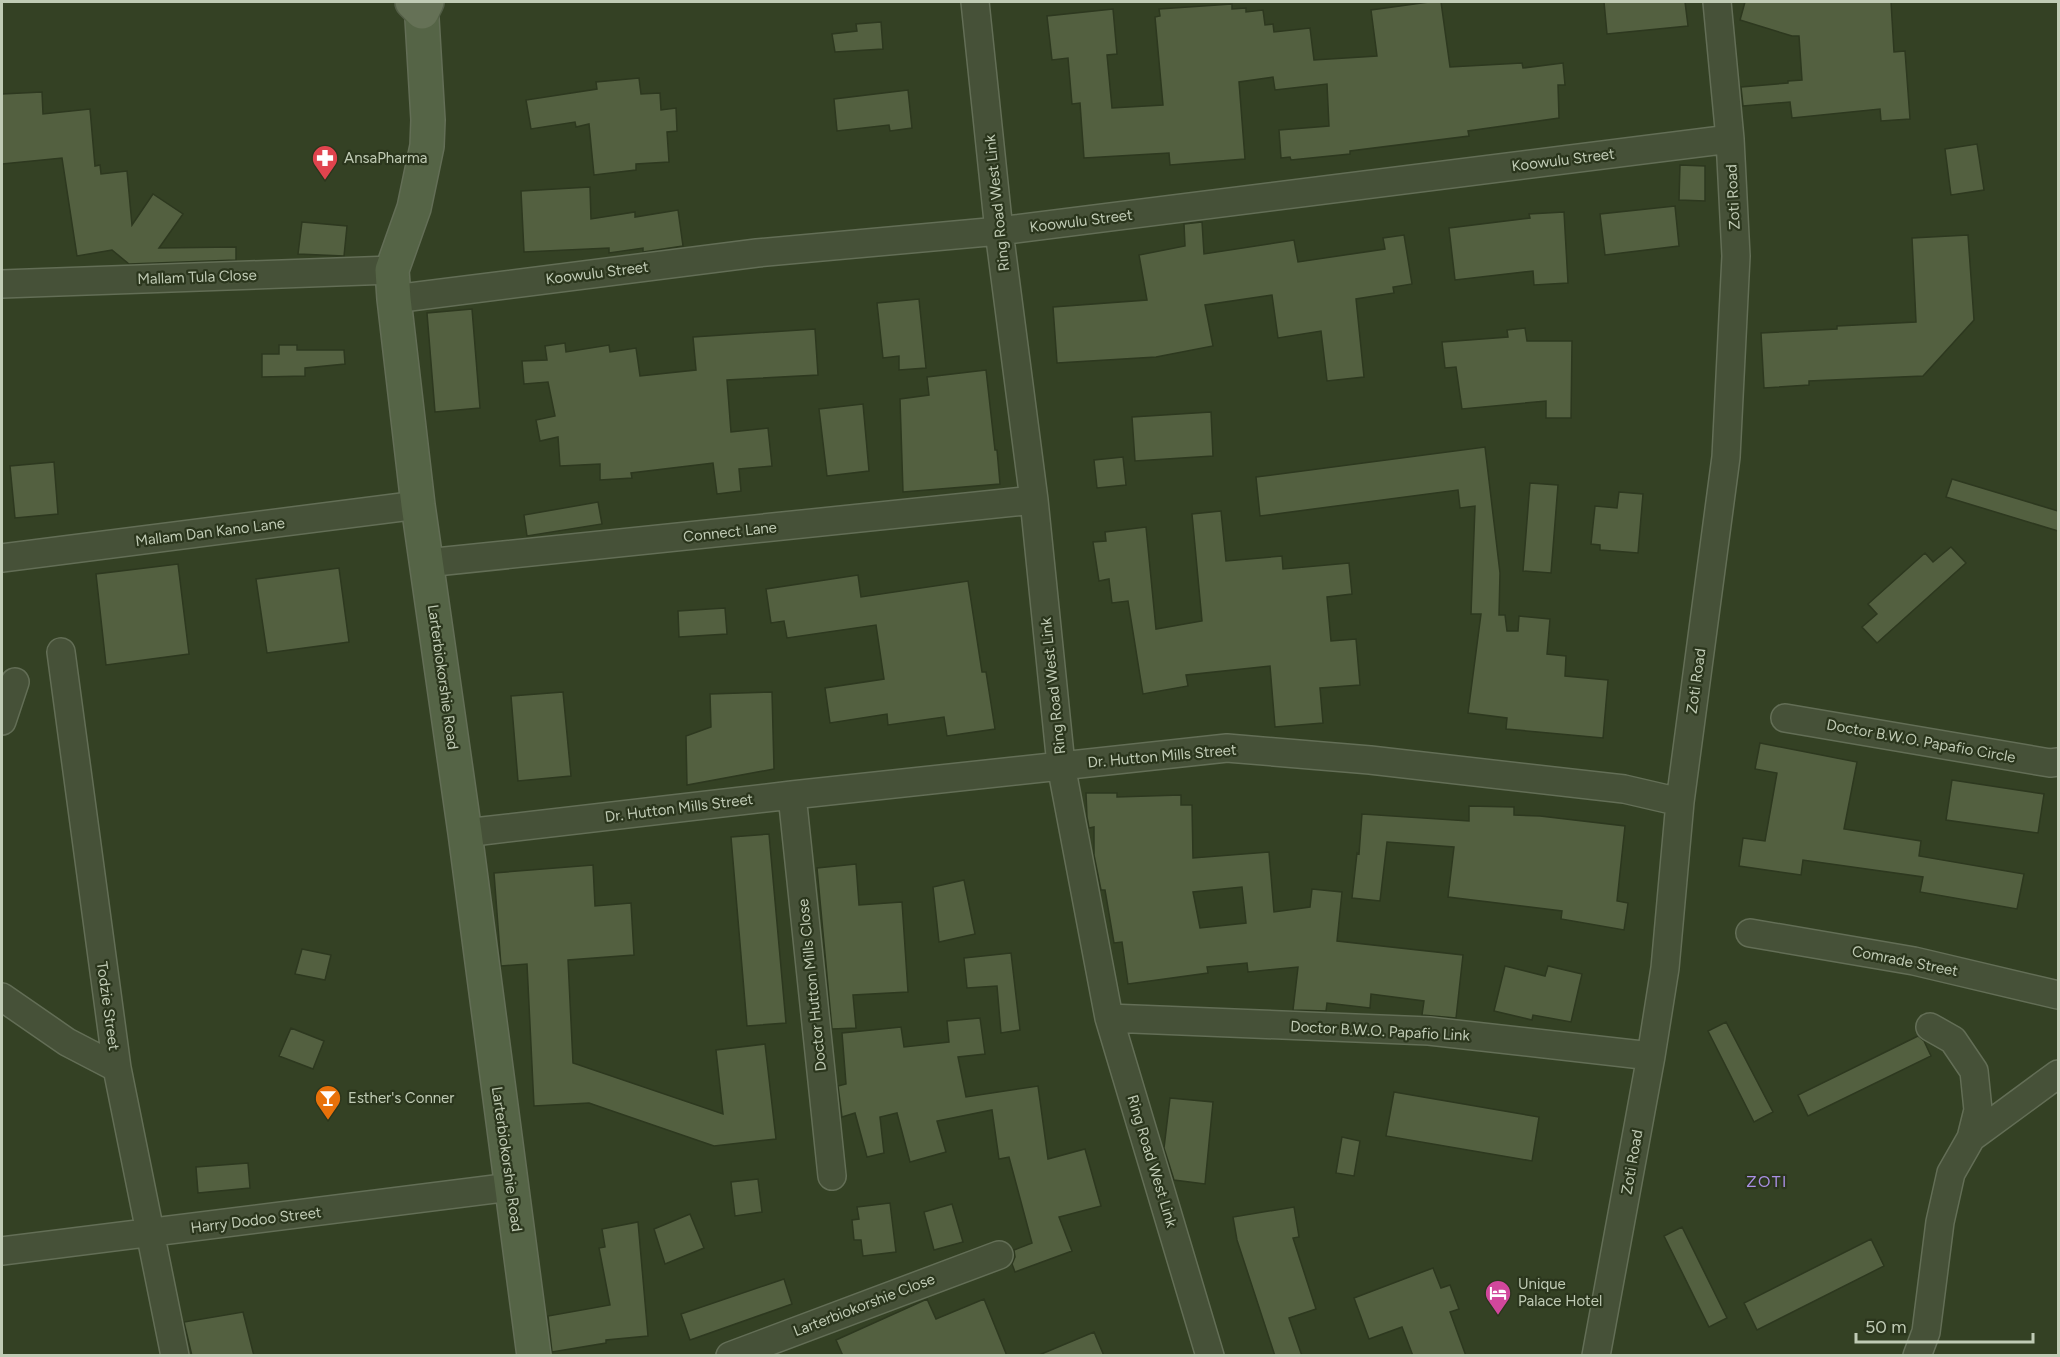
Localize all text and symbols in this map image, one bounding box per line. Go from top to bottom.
street label: Ring Road West Link [981,133,1013,272]
pharmacy icon: AnsaPharma [310,143,340,181]
street label: Koowulu Street [1510,145,1616,175]
place label: AnsaPharma [344,149,427,167]
street label: Zoti Road [1722,164,1744,230]
street label: Koowulu Street [1028,206,1134,236]
street label: Koowulu Street [544,258,650,288]
street label: Mallam Tula Close [137,266,257,288]
street label: Mallam Dan Kano Lane [134,514,286,550]
street label: Connect Lane [682,518,778,546]
street label: Larterbiokorshie Road [424,603,462,751]
street label: Ring Road West Link [1037,616,1069,755]
street label: Zoti Road [1683,647,1709,715]
street label: Doctor B.W.O. Papafio Circle [1825,716,2017,766]
street label: Dr. Hutton Mills Street [1087,740,1238,771]
street label: Dr. Hutton Mills Street [604,790,755,826]
street label: Doctor Hutton Mills Close [794,898,830,1072]
street label: Comrade Street [1850,942,1960,980]
street label: Todzie Street [93,960,123,1052]
street label: Doctor B.W.O. Papafio Link [1290,1017,1471,1045]
bar icon: Esther's Conner [313,1083,343,1121]
street label: Larterbiokorshie Road [488,1085,526,1233]
place label: Esther's Conner [348,1089,454,1107]
street label: Ring Road West Link [1123,1093,1181,1230]
street label: Zoti Road [1617,1128,1647,1196]
district label: ZOTI [1746,1172,1788,1191]
street label: Harry Dodoo Street [190,1203,323,1237]
street label: Larterbiokorshie Close [791,1270,937,1340]
place label: Unique Palace Hotel [1518,1275,1602,1310]
hotel icon: Unique Palace Hotel [1483,1278,1513,1316]
scale bar [1856,1306,2033,1344]
text: 50 m [1865,1316,1907,1338]

